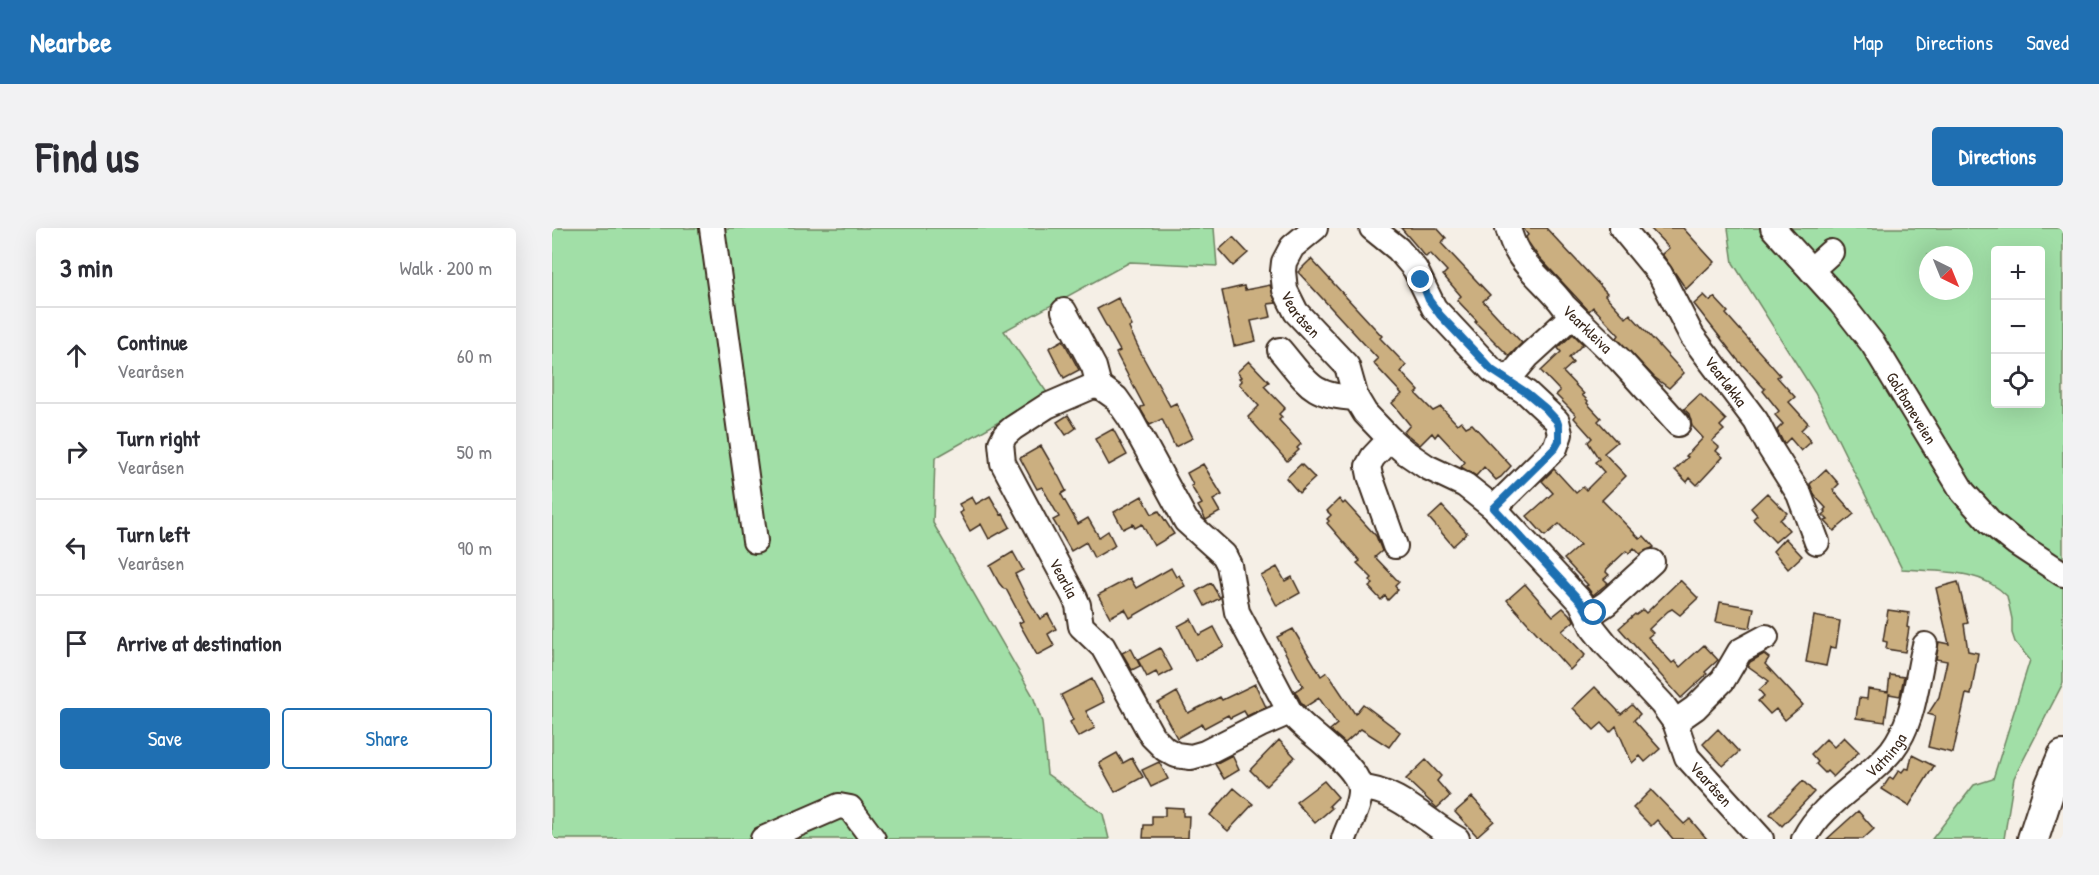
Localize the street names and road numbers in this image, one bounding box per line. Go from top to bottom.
street label: Vearåsen [1276,287,1326,342]
street label: Vearkleiva [1558,299,1617,358]
street label: Vearløkka [1700,351,1752,411]
street label: Golfbaneveien [1881,368,1942,448]
street label: Vearlia [1044,554,1084,602]
street label: Vatninga [1861,729,1911,782]
street label: Vearåsen [1685,756,1737,811]

